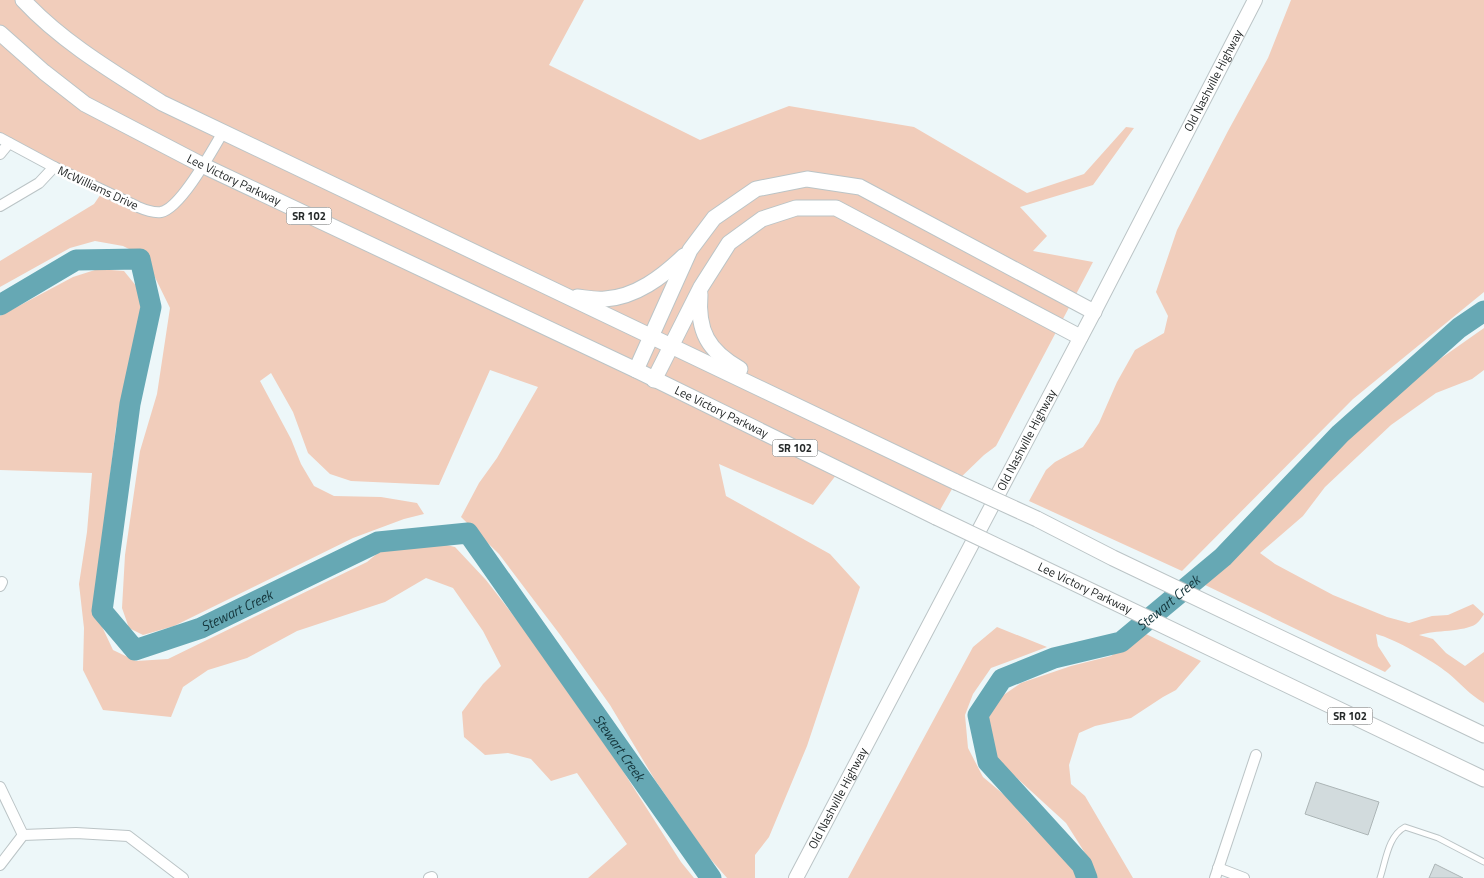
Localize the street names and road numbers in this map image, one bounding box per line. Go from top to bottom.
street label: Old Nashville Highway [1179,26,1247,135]
street label: Lee Victory Parkway [184,149,285,210]
street label: McWilliams Drive [55,161,142,215]
road number: SR 102 [286,208,332,225]
street label: Lee Victory Parkway [672,380,772,443]
street label: Old Nashville Highway [992,385,1061,494]
road number: SR 102 [772,439,818,456]
street label: Lee Victory Parkway [1035,557,1136,618]
road number: SR 102 [1328,708,1372,724]
street label: Old Nashville Highway [803,744,872,852]

